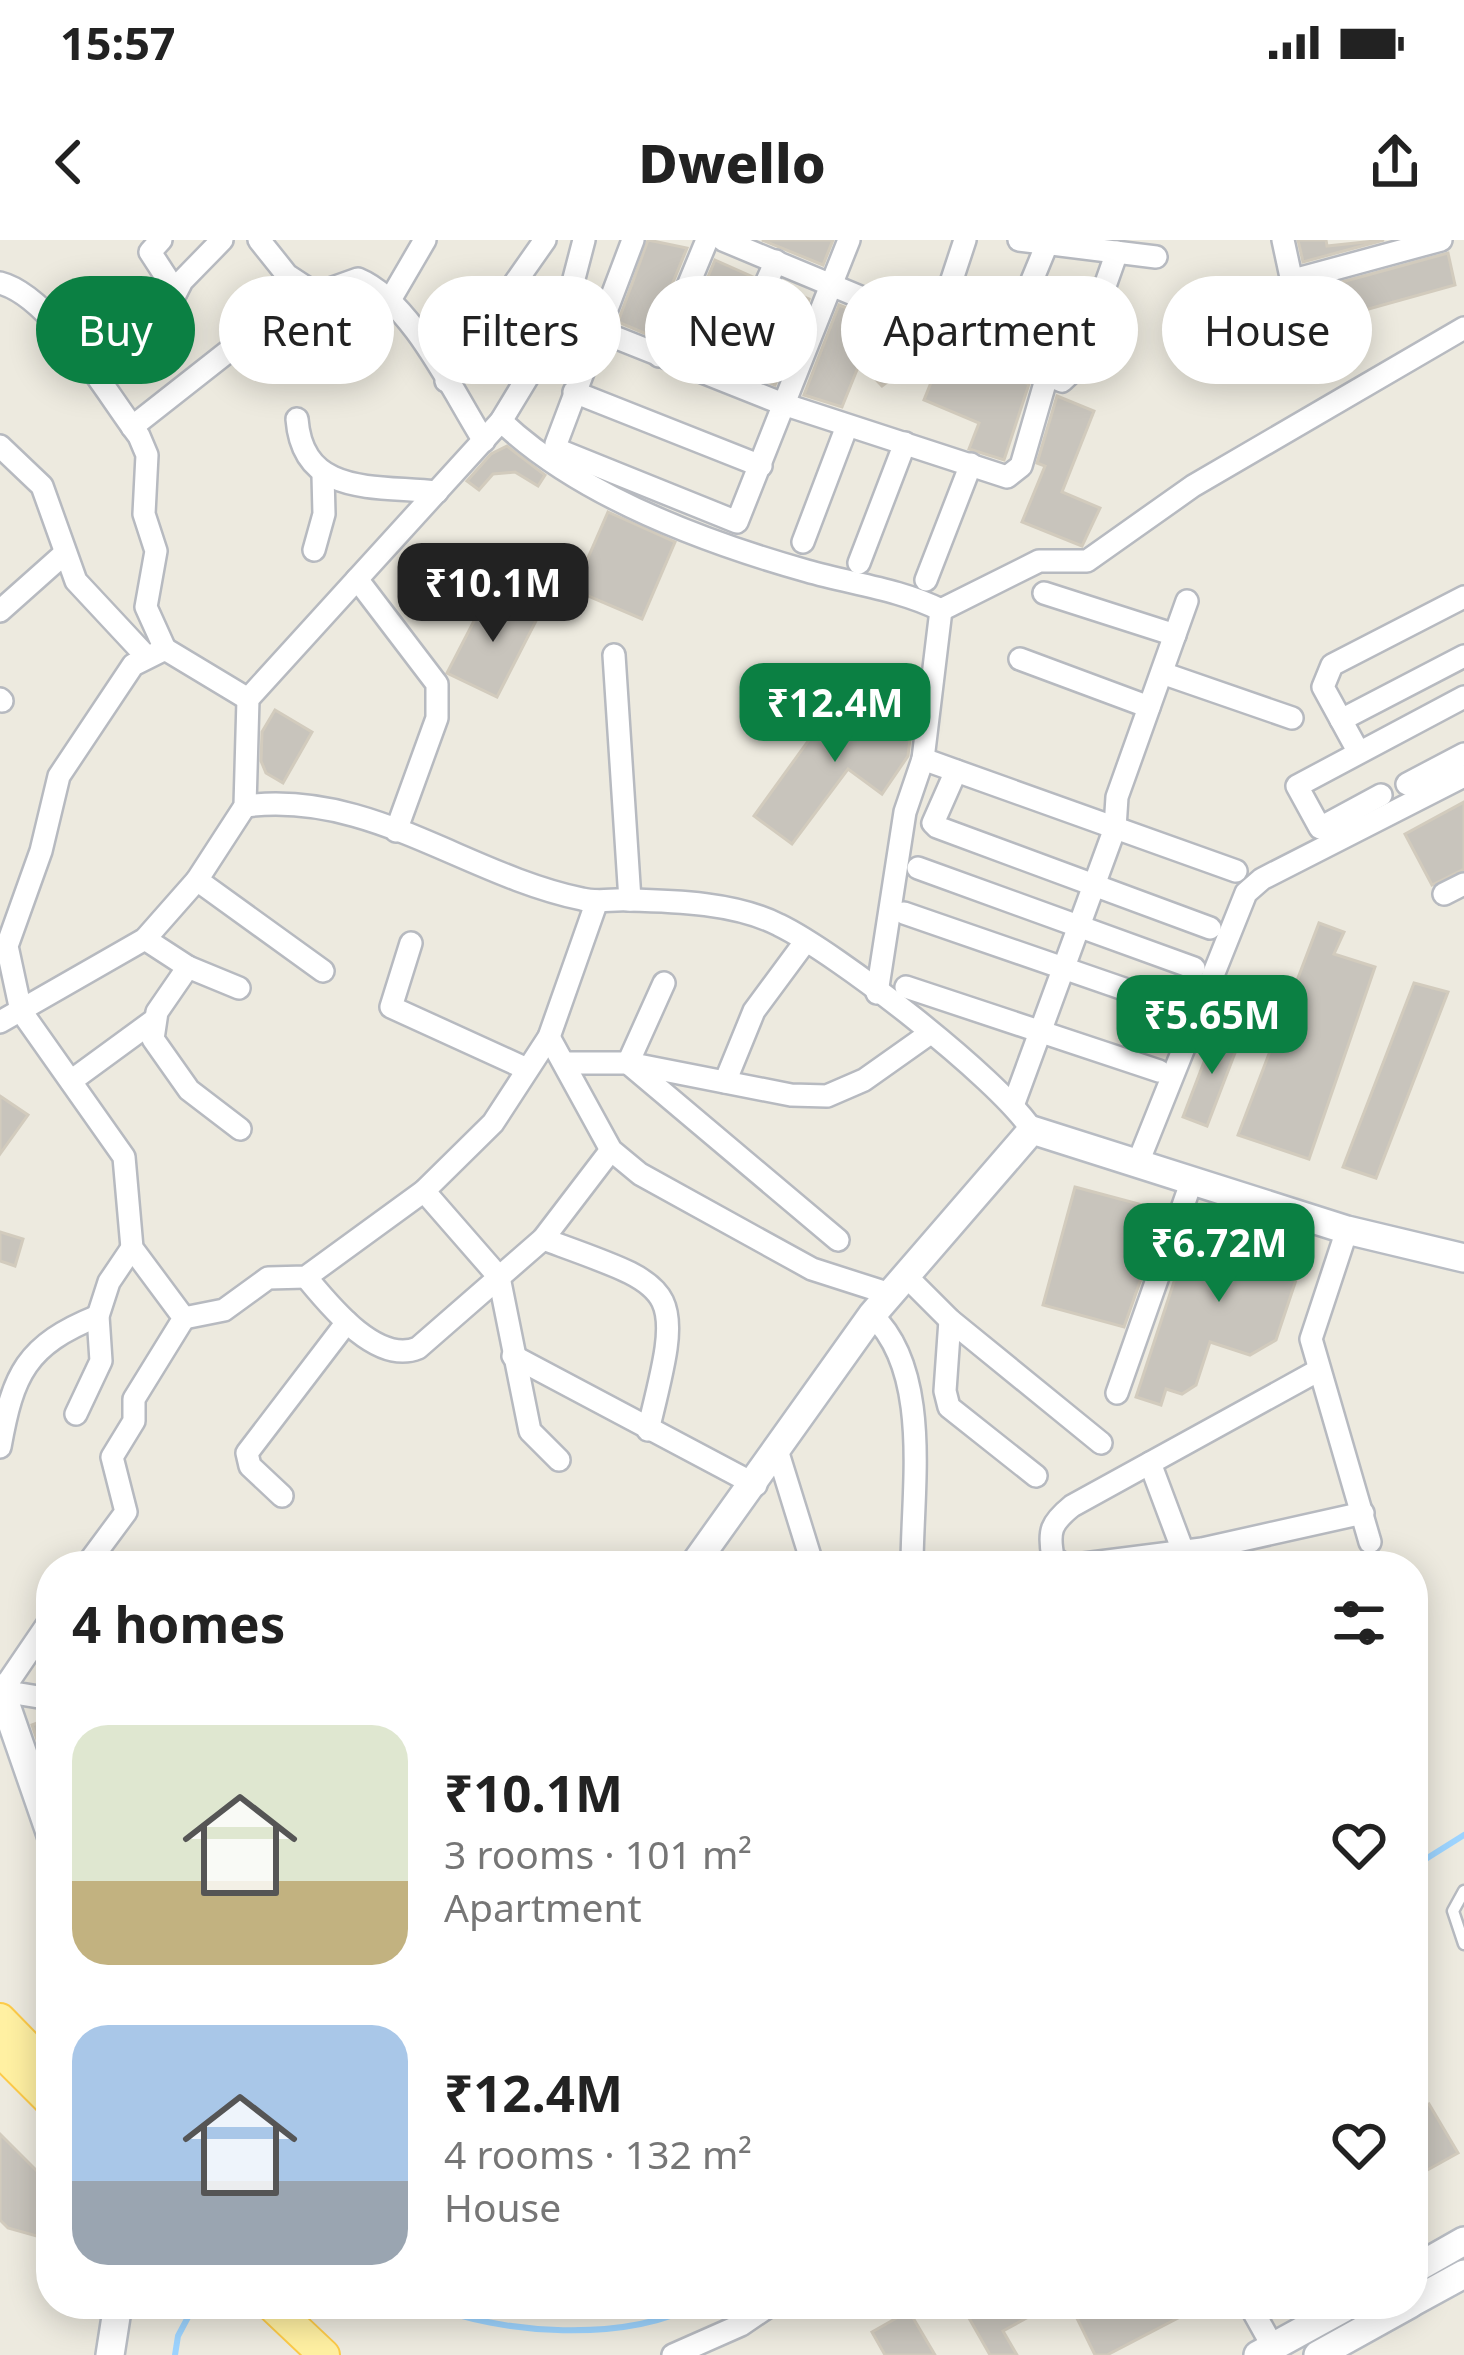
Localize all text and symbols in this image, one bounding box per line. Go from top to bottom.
text: 15:57 [60,12,176,73]
text: Dwello [638,125,826,199]
icon: back [36,129,102,195]
icon: share [1362,129,1428,195]
chip: Buy [36,276,195,384]
chip: Rent [219,276,394,384]
chip: Filters [418,276,621,384]
chip: New [645,276,817,384]
chip: Apartment [841,276,1138,384]
chip: House [1162,276,1372,384]
pin: ₹10.1M [395,543,591,645]
text: ₹10.1M [425,555,561,608]
pin: ₹12.4M [737,663,933,765]
text: ₹12.4M [767,675,903,728]
pin: ₹5.65M [1114,975,1310,1077]
text: ₹5.65M [1144,987,1280,1040]
pin: ₹6.72M [1121,1203,1317,1305]
text: ₹6.72M [1151,1215,1287,1268]
text: 4 homes [72,1588,285,1658]
icon: filters [1326,1590,1392,1656]
text: ₹10.1M [444,1757,623,1827]
icon: home [168,1773,312,1917]
icon: heart [1326,1812,1392,1878]
text: 3 rooms · 101 m² [444,1827,752,1880]
text: Apartment [444,1880,642,1933]
text: ₹12.4M [444,2057,623,2127]
icon: home [168,2073,312,2217]
icon: heart [1326,2112,1392,2178]
text: 4 rooms · 132 m² [444,2127,752,2180]
text: House [444,2180,561,2233]

